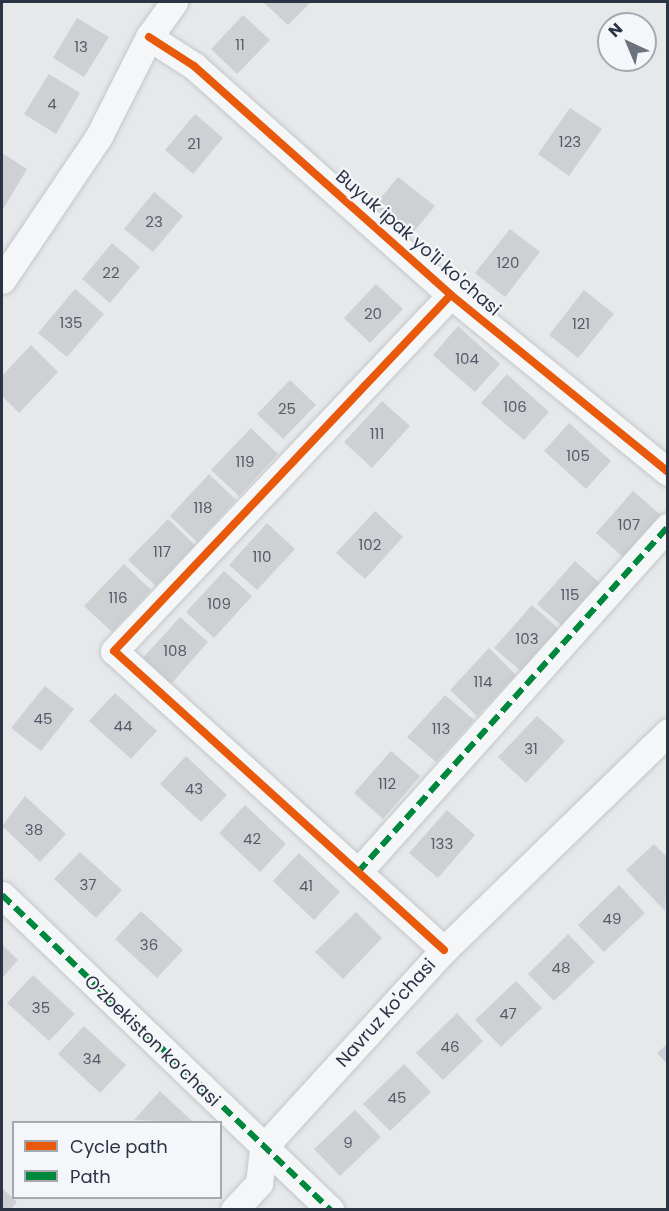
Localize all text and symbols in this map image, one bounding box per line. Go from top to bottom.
north arrow [597,12,657,72]
text: N [603,18,628,43]
house number: 11 [235,36,245,54]
house number: 13 [74,38,88,56]
house number: 4 [47,95,57,113]
house number: 123 [559,133,581,151]
house number: 21 [187,135,201,153]
street label: Buyuk ipak yo'li ko'chasi [331,166,505,320]
house number: 23 [145,213,163,231]
house number: 120 [497,254,519,272]
house number: 22 [102,264,120,282]
house number: 20 [364,305,382,323]
house number: 135 [59,314,83,332]
house number: 121 [572,315,590,333]
house number: 104 [455,350,479,368]
house number: 106 [503,398,527,416]
house number: 25 [278,400,296,418]
house number: 111 [370,425,384,443]
house number: 105 [566,447,590,465]
house number: 119 [235,453,255,471]
house number: 118 [193,499,213,517]
house number: 107 [618,516,640,534]
house number: 102 [359,536,381,554]
house number: 117 [153,543,171,561]
house number: 110 [252,548,272,566]
house number: 115 [560,586,580,604]
house number: 116 [108,589,128,607]
house number: 109 [207,595,231,613]
house number: 103 [515,630,539,648]
house number: 108 [163,642,187,660]
house number: 114 [473,673,493,691]
house number: 45 [34,710,52,728]
house number: 44 [114,717,132,735]
house number: 113 [432,720,450,738]
house number: 31 [524,740,538,758]
house number: 112 [378,775,396,793]
house number: 43 [185,780,203,798]
house number: 38 [25,821,43,839]
house number: 42 [243,830,261,848]
house number: 133 [431,835,453,853]
house number: 37 [79,876,97,894]
house number: 41 [299,877,313,895]
house number: 49 [603,910,621,928]
house number: 36 [140,936,158,954]
street label: Navruz ko'chasi [332,954,440,1072]
house number: 48 [552,959,570,977]
street label: O‘zbekiston ko‘chasi [80,971,224,1111]
house number: 35 [32,999,50,1017]
house number: 47 [499,1005,517,1023]
house number: 46 [441,1038,459,1056]
house number: 34 [83,1050,101,1068]
house number: 45 [388,1089,406,1107]
legend [12,1121,222,1199]
text: Cycle path [70,1134,168,1159]
house number: 9 [343,1134,353,1152]
text: Path [70,1164,111,1189]

